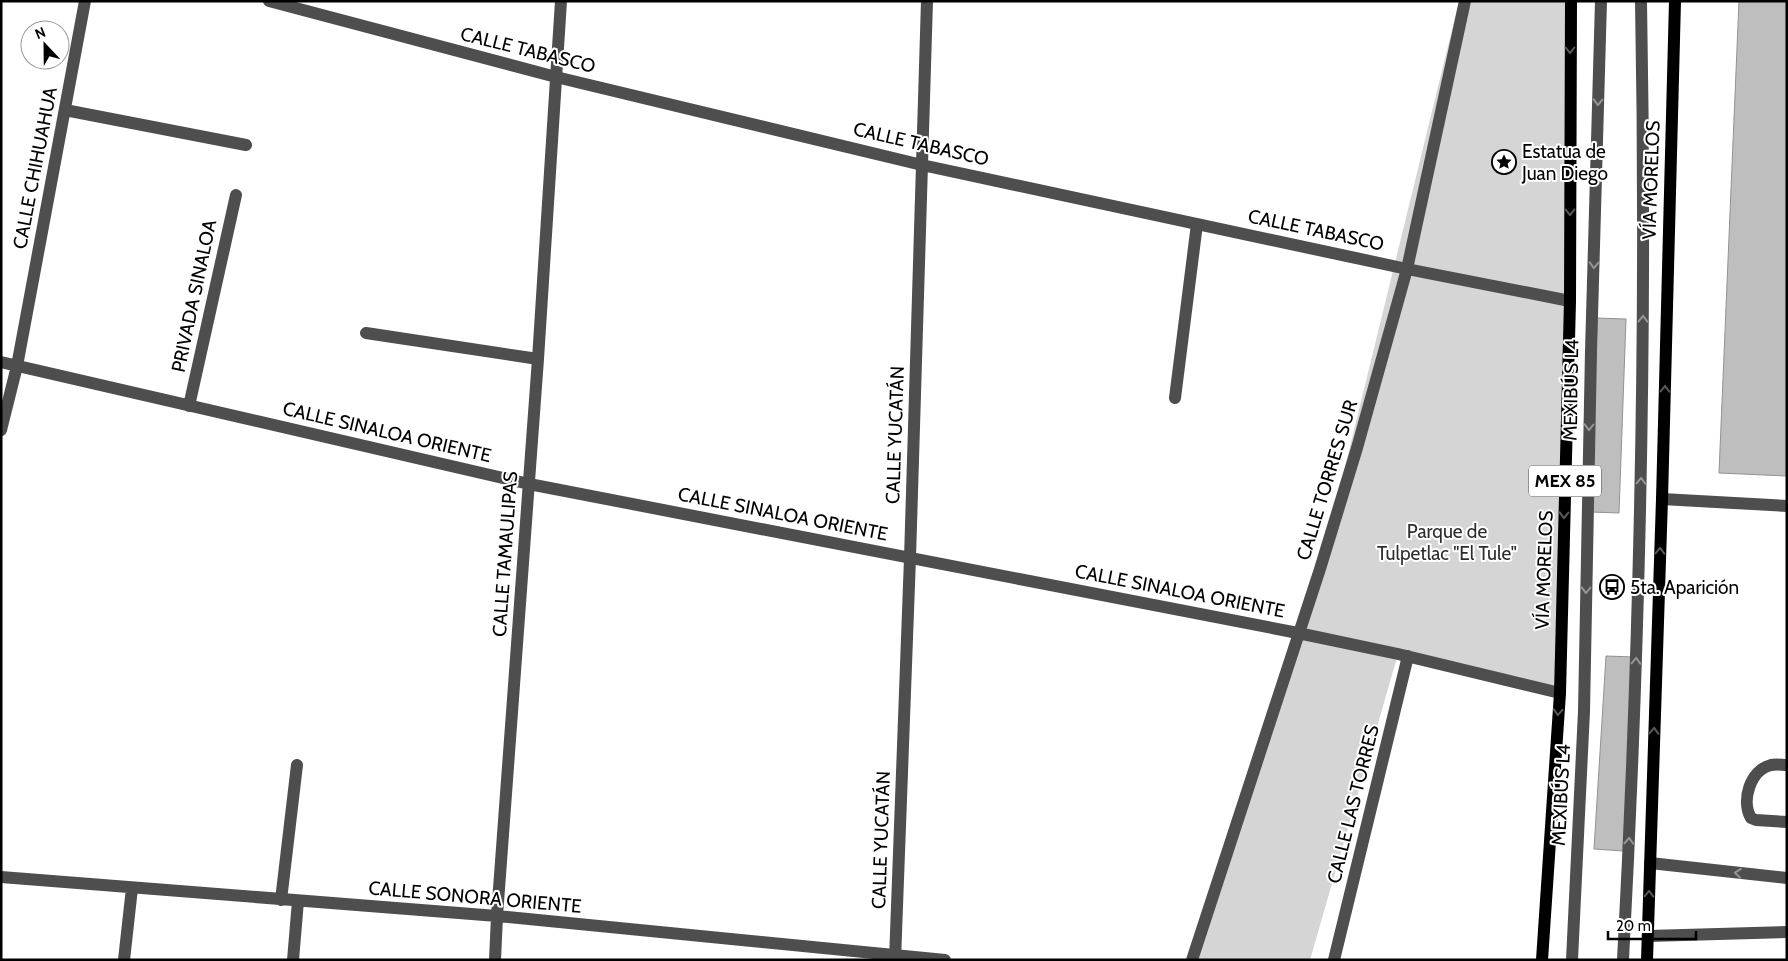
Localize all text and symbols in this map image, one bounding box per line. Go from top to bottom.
north arrow [20,20,70,70]
street label: CALLE TABASCO [458,22,598,78]
text: N [32,23,48,43]
one-way arrow [1565,46,1576,54]
street label: CALLE CHIHUAHUA [8,85,62,251]
one-way arrow [1593,99,1604,107]
street label: CALLE TABASCO [851,117,991,171]
street label: VÍA MORELOS [1636,120,1665,240]
place label: Estatua de Juan Diego [1521,140,1608,185]
place icon: Estatua de Juan Diego [1491,149,1517,175]
street label: CALLE TABASCO [1246,204,1386,256]
one-way arrow [1565,209,1575,217]
street label: PRIVADA SINALOA [167,217,221,374]
one-way arrow [1588,261,1599,269]
one-way arrow [1638,315,1648,322]
street label: MEXIBÚS L4 [1558,339,1583,441]
street label: CALLE YUCATÁN [880,365,909,505]
one-way arrow [1660,385,1670,392]
street label: CALLE TORRES SUR [1292,396,1363,563]
street label: CALLE SINALOA ORIENTE [281,397,493,467]
one-way arrow [1584,424,1595,432]
road number: MEX 85 [1529,466,1601,496]
street label: CALLE TAMAULIPAS [488,470,522,638]
one-way arrow [1635,477,1646,485]
street label: CALLE SINALOA ORIENTE [676,482,890,546]
street label: VÍA MORELOS [1529,510,1558,630]
one-way arrow [1559,511,1570,519]
park label: Parque de Tulpetlac "El Tule" [1377,520,1517,565]
one-way arrow [1655,547,1666,555]
street label: CALLE SINALOA ORIENTE [1073,559,1287,623]
bus stop icon: 5ta. Aparición [1599,574,1625,600]
place label: 5ta. Aparición [1630,576,1739,599]
one-way arrow [1581,586,1591,594]
one-way arrow [1630,657,1641,665]
one-way arrow [1553,709,1564,717]
street label: CALLE LAS TORRES [1322,722,1384,886]
one-way arrow [1649,727,1659,734]
street label: MEXIBÚS L4 [1546,744,1575,846]
street label: CALLE YUCATÁN [866,770,895,910]
one-way arrow [1623,837,1634,845]
one-way arrow [1734,868,1742,879]
street label: CALLE SONORA ORIENTE [367,876,583,918]
one-way arrow [1643,889,1654,897]
scale bar [1608,908,1696,940]
text: 20 m [1616,917,1651,935]

